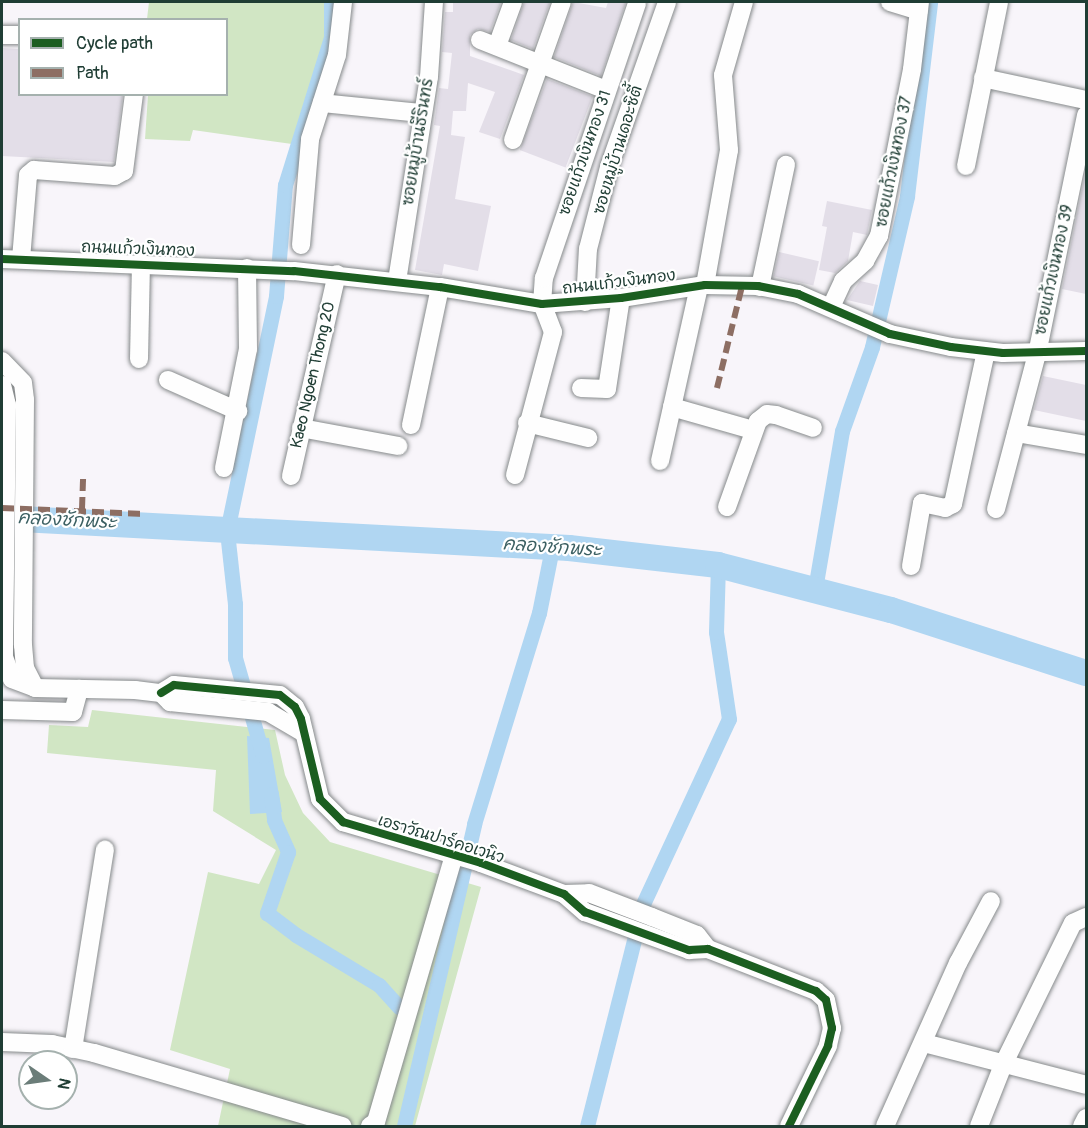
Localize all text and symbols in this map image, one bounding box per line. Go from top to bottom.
legend [18,18,228,96]
text: Cycle path [76,32,153,55]
text: Path [76,62,109,85]
street label: ซอยหมู่บ้านธีรินทร์ [398,77,438,207]
street label: ซอยหมู่บ้านเดอะซิตี้ [589,83,647,217]
street label: ซอยแก้วเงินทอง 31 [555,88,615,218]
street label: ซอยแก้วเงินทอง 37 [872,95,916,229]
street label: ซอยแก้วเงินทอง 39 [1031,203,1077,337]
street label: ถนนแก้วเงินทอง [81,237,195,261]
street label: ถนนแก้วเงินทอง [561,266,677,298]
street label: Kaeo Ngoen Thong 20 [287,300,339,450]
water label: คลองชักพระ [17,508,117,534]
water label: คลองชักพระ [502,534,602,562]
street label: เอราวัณปาร์คอเวนิว [375,811,507,867]
north arrow [18,1050,78,1110]
text: N [53,1076,75,1091]

